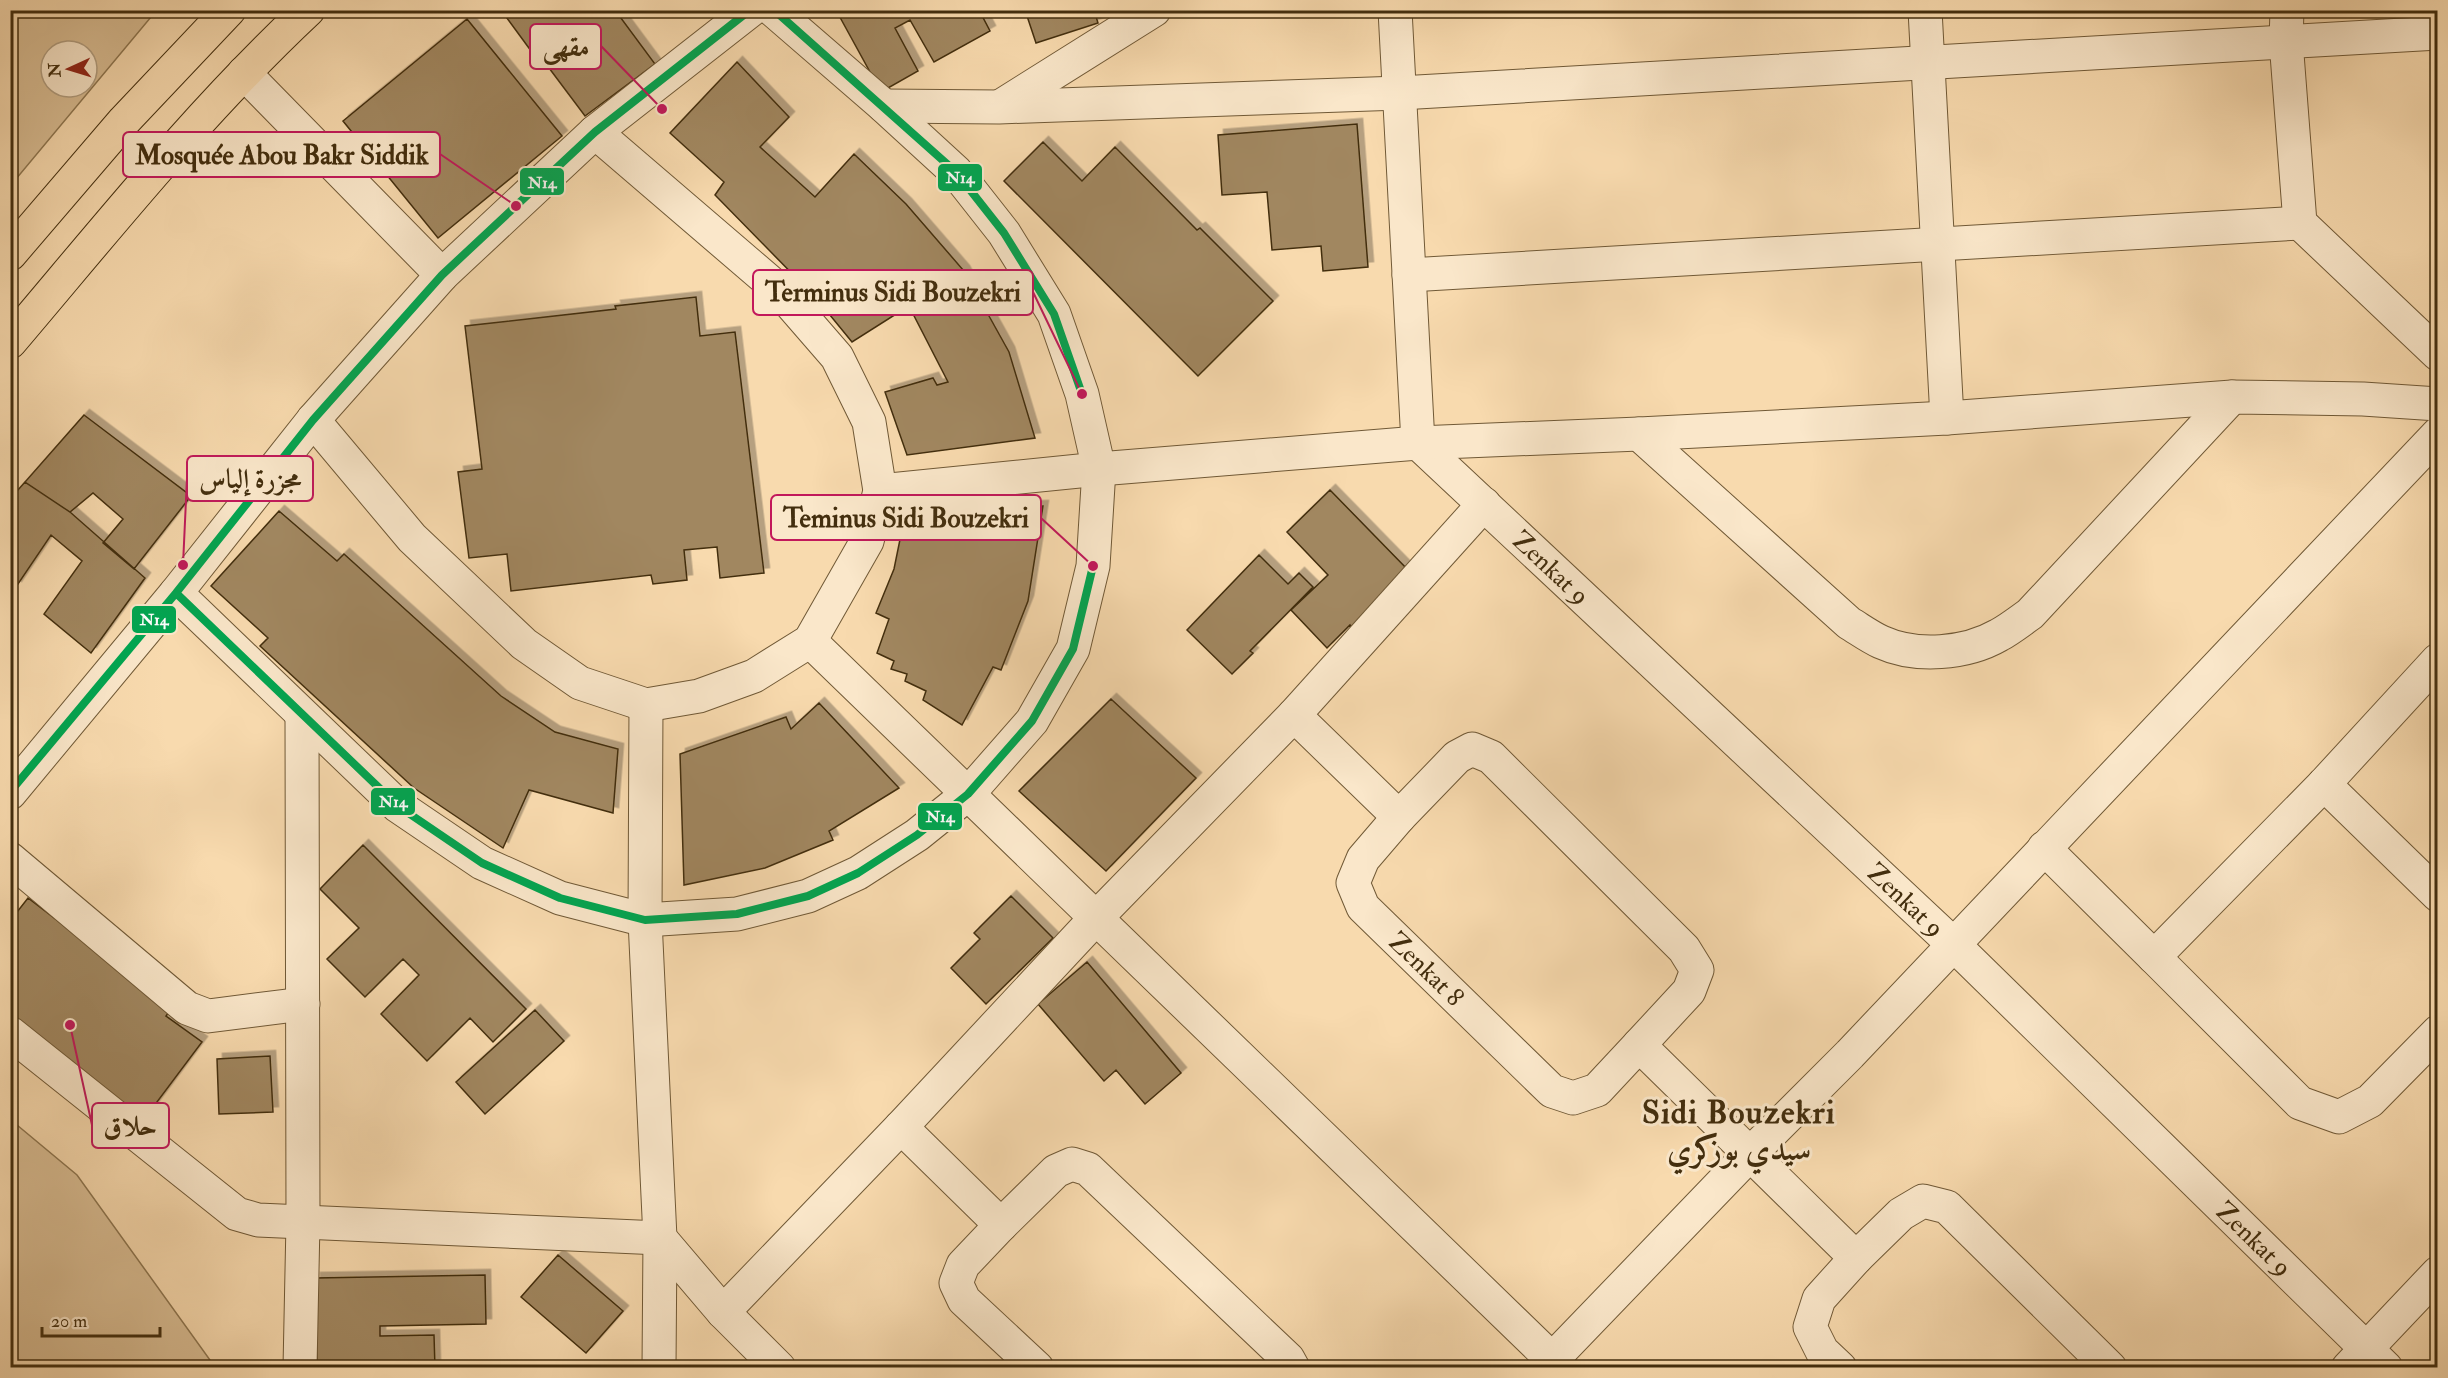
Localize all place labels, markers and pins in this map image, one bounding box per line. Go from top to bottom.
callout: مقهى [530,24,601,69]
callout: Mosquée Abou Bakr Siddik [123,132,440,177]
callout: Terminus Sidi Bouzekri [753,270,1033,315]
callout: مجزرة إلياس [187,456,313,501]
callout: Teminus Sidi Bouzekri [771,495,1041,540]
callout: حلاق [92,1103,169,1148]

